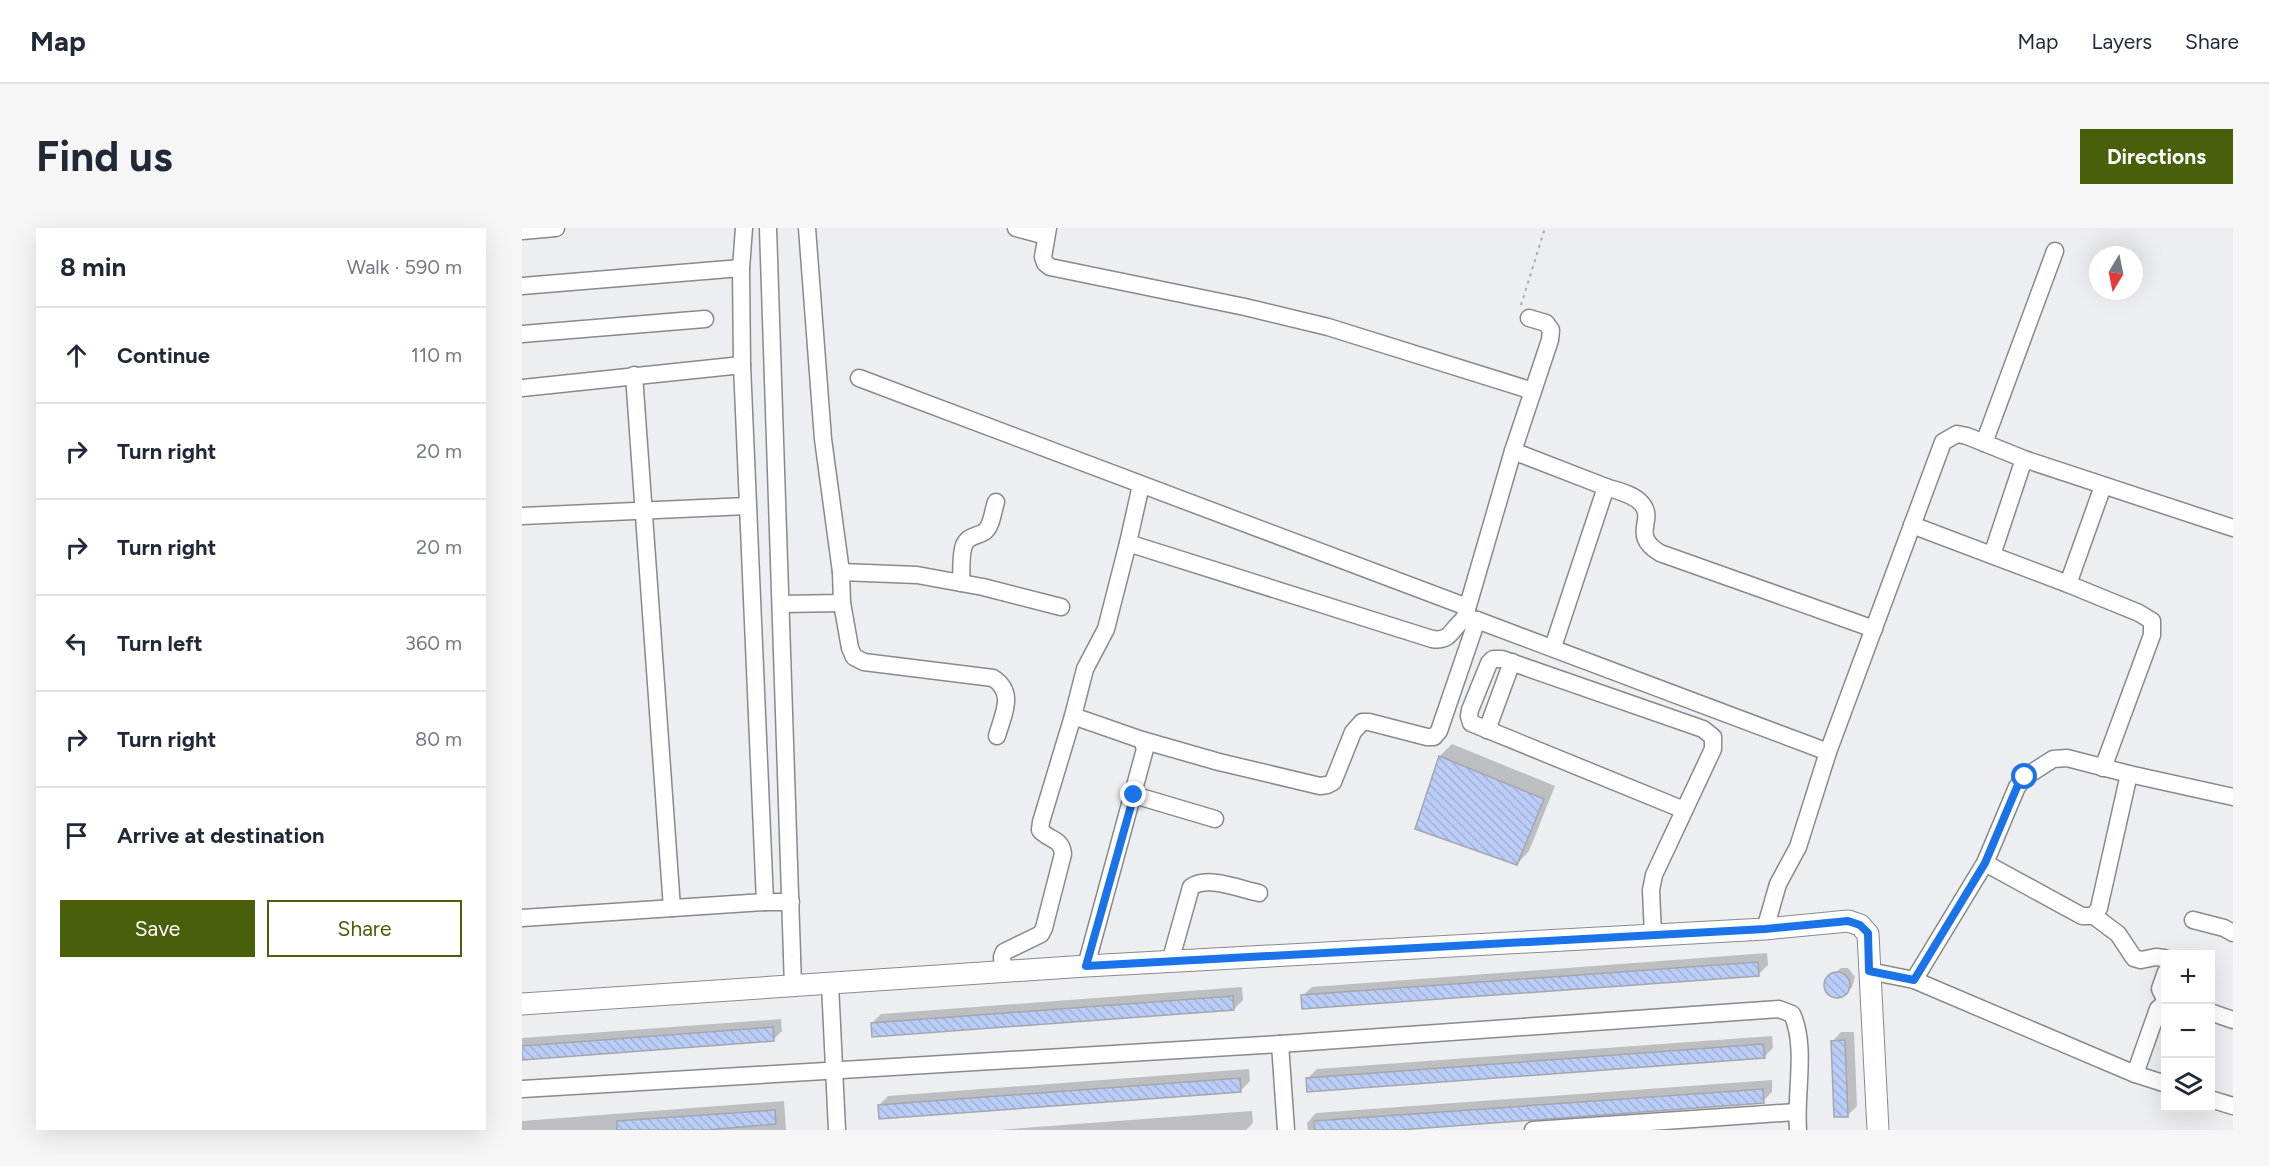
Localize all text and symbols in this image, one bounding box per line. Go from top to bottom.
text: Map [30,24,86,58]
text: Map [2018,29,2058,54]
text: Layers [2091,29,2152,54]
text: Share [2185,29,2239,54]
button: Directions [2080,129,2233,184]
text: Find us [36,131,173,182]
north arrow [2089,246,2143,300]
text: 8 min [60,251,126,283]
text: Walk · 590 m [347,255,462,279]
icon: ahead [60,339,93,372]
text: Continue [117,342,210,369]
text: 110 m [411,343,462,367]
icon: right [60,435,93,468]
text: Turn right [117,438,216,465]
text: 20 m [416,439,462,463]
icon: right [60,531,93,564]
text: Turn right [117,534,216,561]
text: 20 m [416,535,462,559]
icon: left [60,627,93,660]
text: Turn left [117,630,203,657]
text: 360 m [405,631,462,655]
icon: right [60,723,93,756]
text: Turn right [117,726,216,753]
text: 80 m [415,727,462,751]
route start [2011,763,2037,789]
route end [1120,781,1146,807]
icon: arrive [60,819,93,852]
text: Arrive at destination [117,822,325,849]
button: Save [60,900,255,957]
button: Share [267,900,462,957]
map controls [2161,950,2215,1112]
button: + [2161,950,2215,1004]
button: − [2161,1004,2215,1058]
button: layers [2161,1058,2215,1112]

